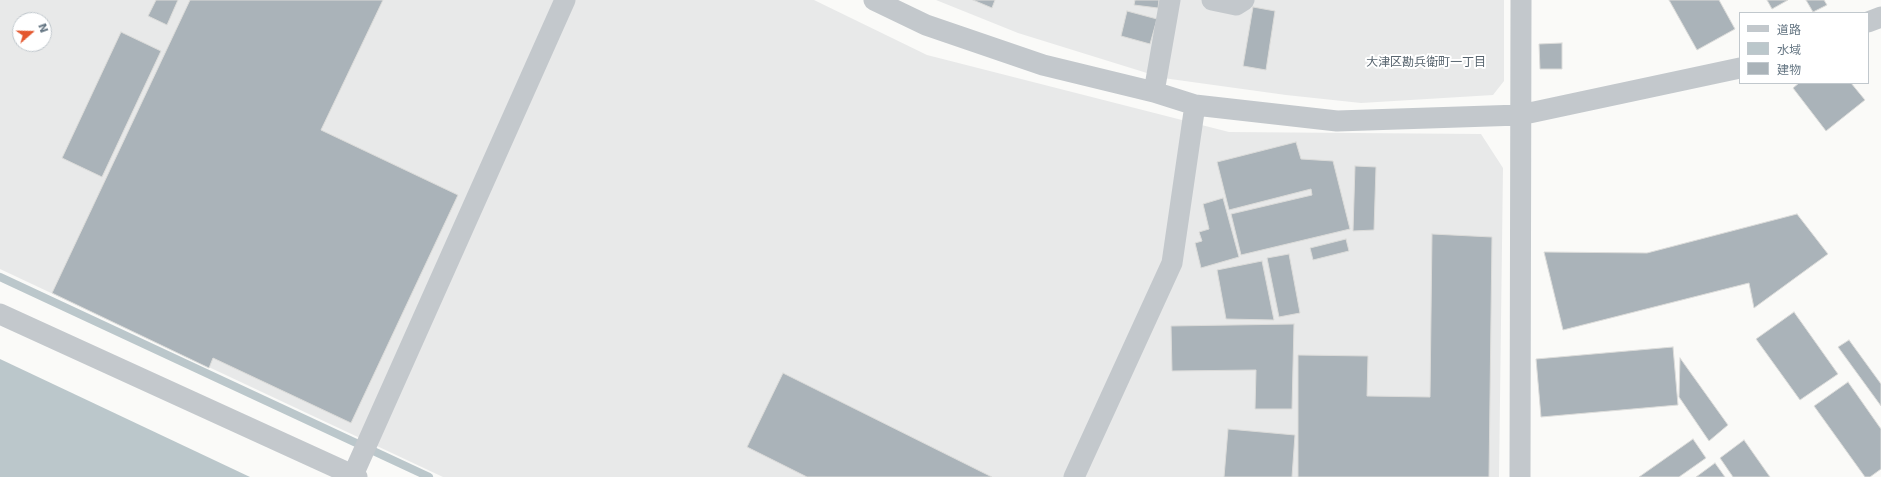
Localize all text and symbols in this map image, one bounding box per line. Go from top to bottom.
north arrow [12,12,52,52]
legend [1739,12,1869,84]
text: N [35,22,50,35]
text: 道路 [1777,23,1801,37]
text: 水域 [1777,43,1801,57]
district label: 大津区勘兵衛町一丁目 [1366,56,1486,70]
text: 建物 [1777,63,1801,77]

